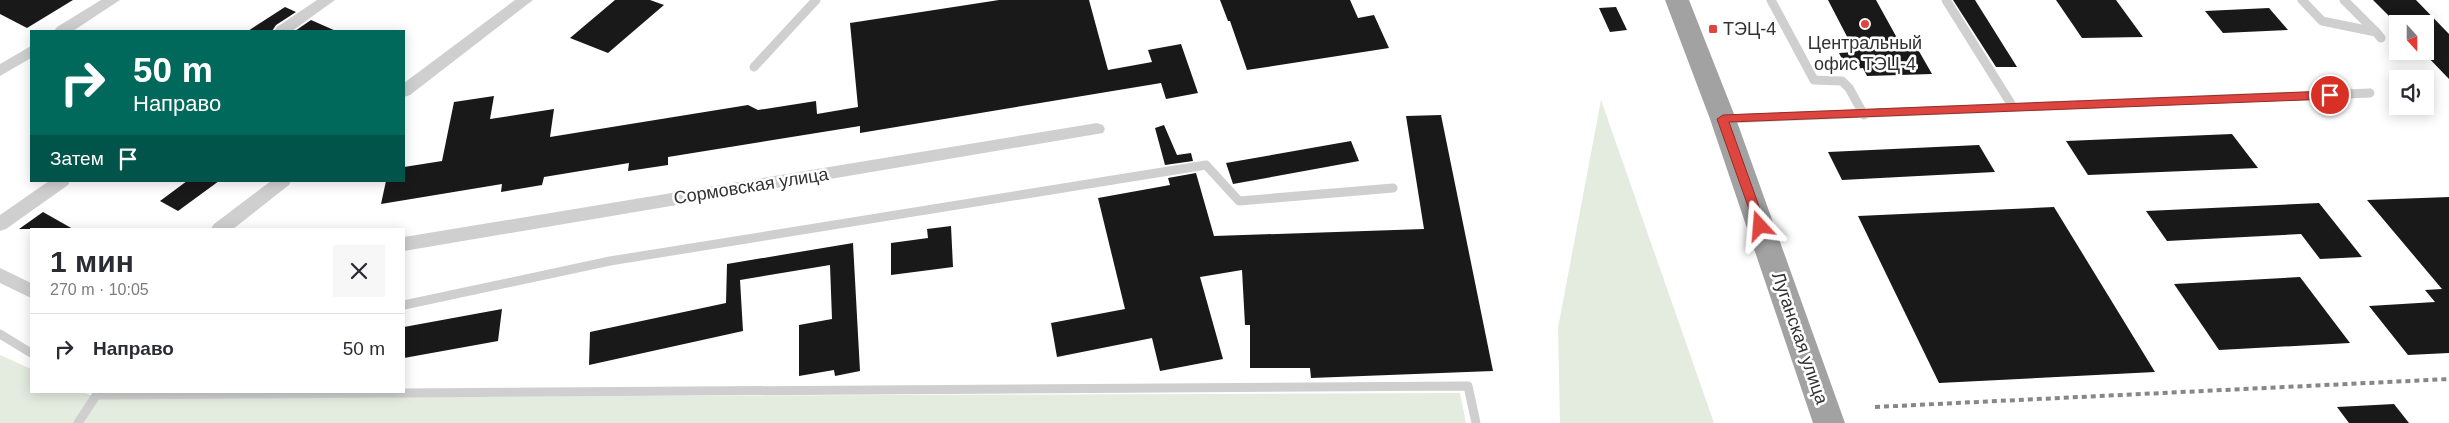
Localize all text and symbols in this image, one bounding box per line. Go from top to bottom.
north arrow [2389,15,2434,60]
map controls [2389,15,2434,115]
marker: Центральный офис ТЭЦ-4 [1859,18,1871,30]
place label: ТЭЦ-4 [1723,19,1776,39]
marker: ТЭЦ-4 [1707,23,1719,35]
place label: Центральный офис ТЭЦ-4 [1808,33,1922,74]
icon: right [50,50,115,115]
text: 50 m [133,50,213,89]
button: sound [2389,70,2434,115]
pin [2309,74,2351,116]
icon: arrive [2316,81,2344,109]
text: Направо [133,91,221,116]
icon: arrive [114,145,142,173]
text: Затем [50,148,104,169]
street label: Сормовская улица [672,164,831,208]
position arrow [1733,199,1785,251]
text: 1 мин [50,245,134,278]
button: close [333,245,385,297]
street label: Луганская улица [1768,269,1832,408]
text: 270 m · 10:05 [50,281,149,298]
icon: right [50,335,78,363]
text: Направо [93,338,174,359]
text: 50 m [343,338,385,359]

